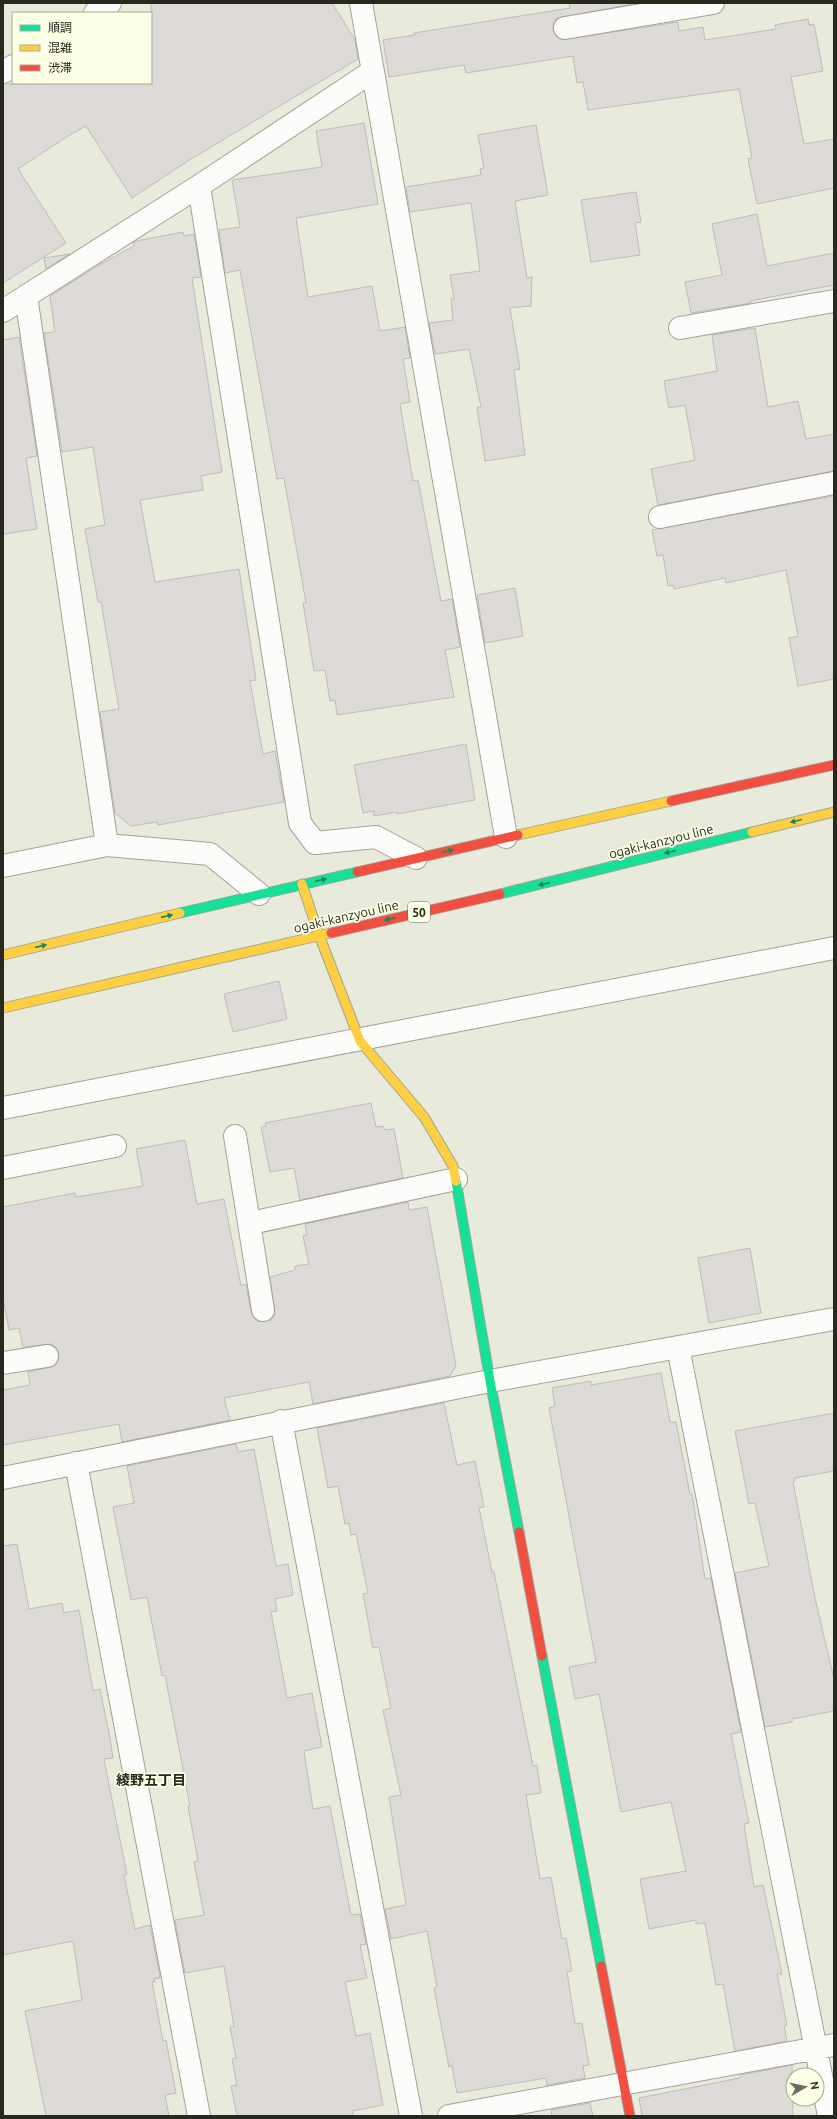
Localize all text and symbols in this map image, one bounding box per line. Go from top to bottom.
legend [12,12,152,84]
text: 順調 [48,21,72,34]
text: 混雑 [48,41,72,54]
text: 渋滞 [48,61,72,74]
one-way arrow [790,818,802,824]
street label: ogaki-kanzyou line [607,821,715,861]
one-way arrow [442,847,454,853]
one-way arrow [664,850,676,856]
one-way arrow [315,876,327,882]
one-way arrow [538,881,550,887]
street label: ogaki-kanzyou line [292,897,400,935]
road number: 50 [408,902,430,922]
one-way arrow [161,912,174,918]
one-way arrow [384,916,396,922]
one-way arrow [35,942,47,948]
district label: 綾野五丁目 [116,1772,186,1788]
north arrow [785,2067,825,2107]
text: N [808,2080,821,2090]

